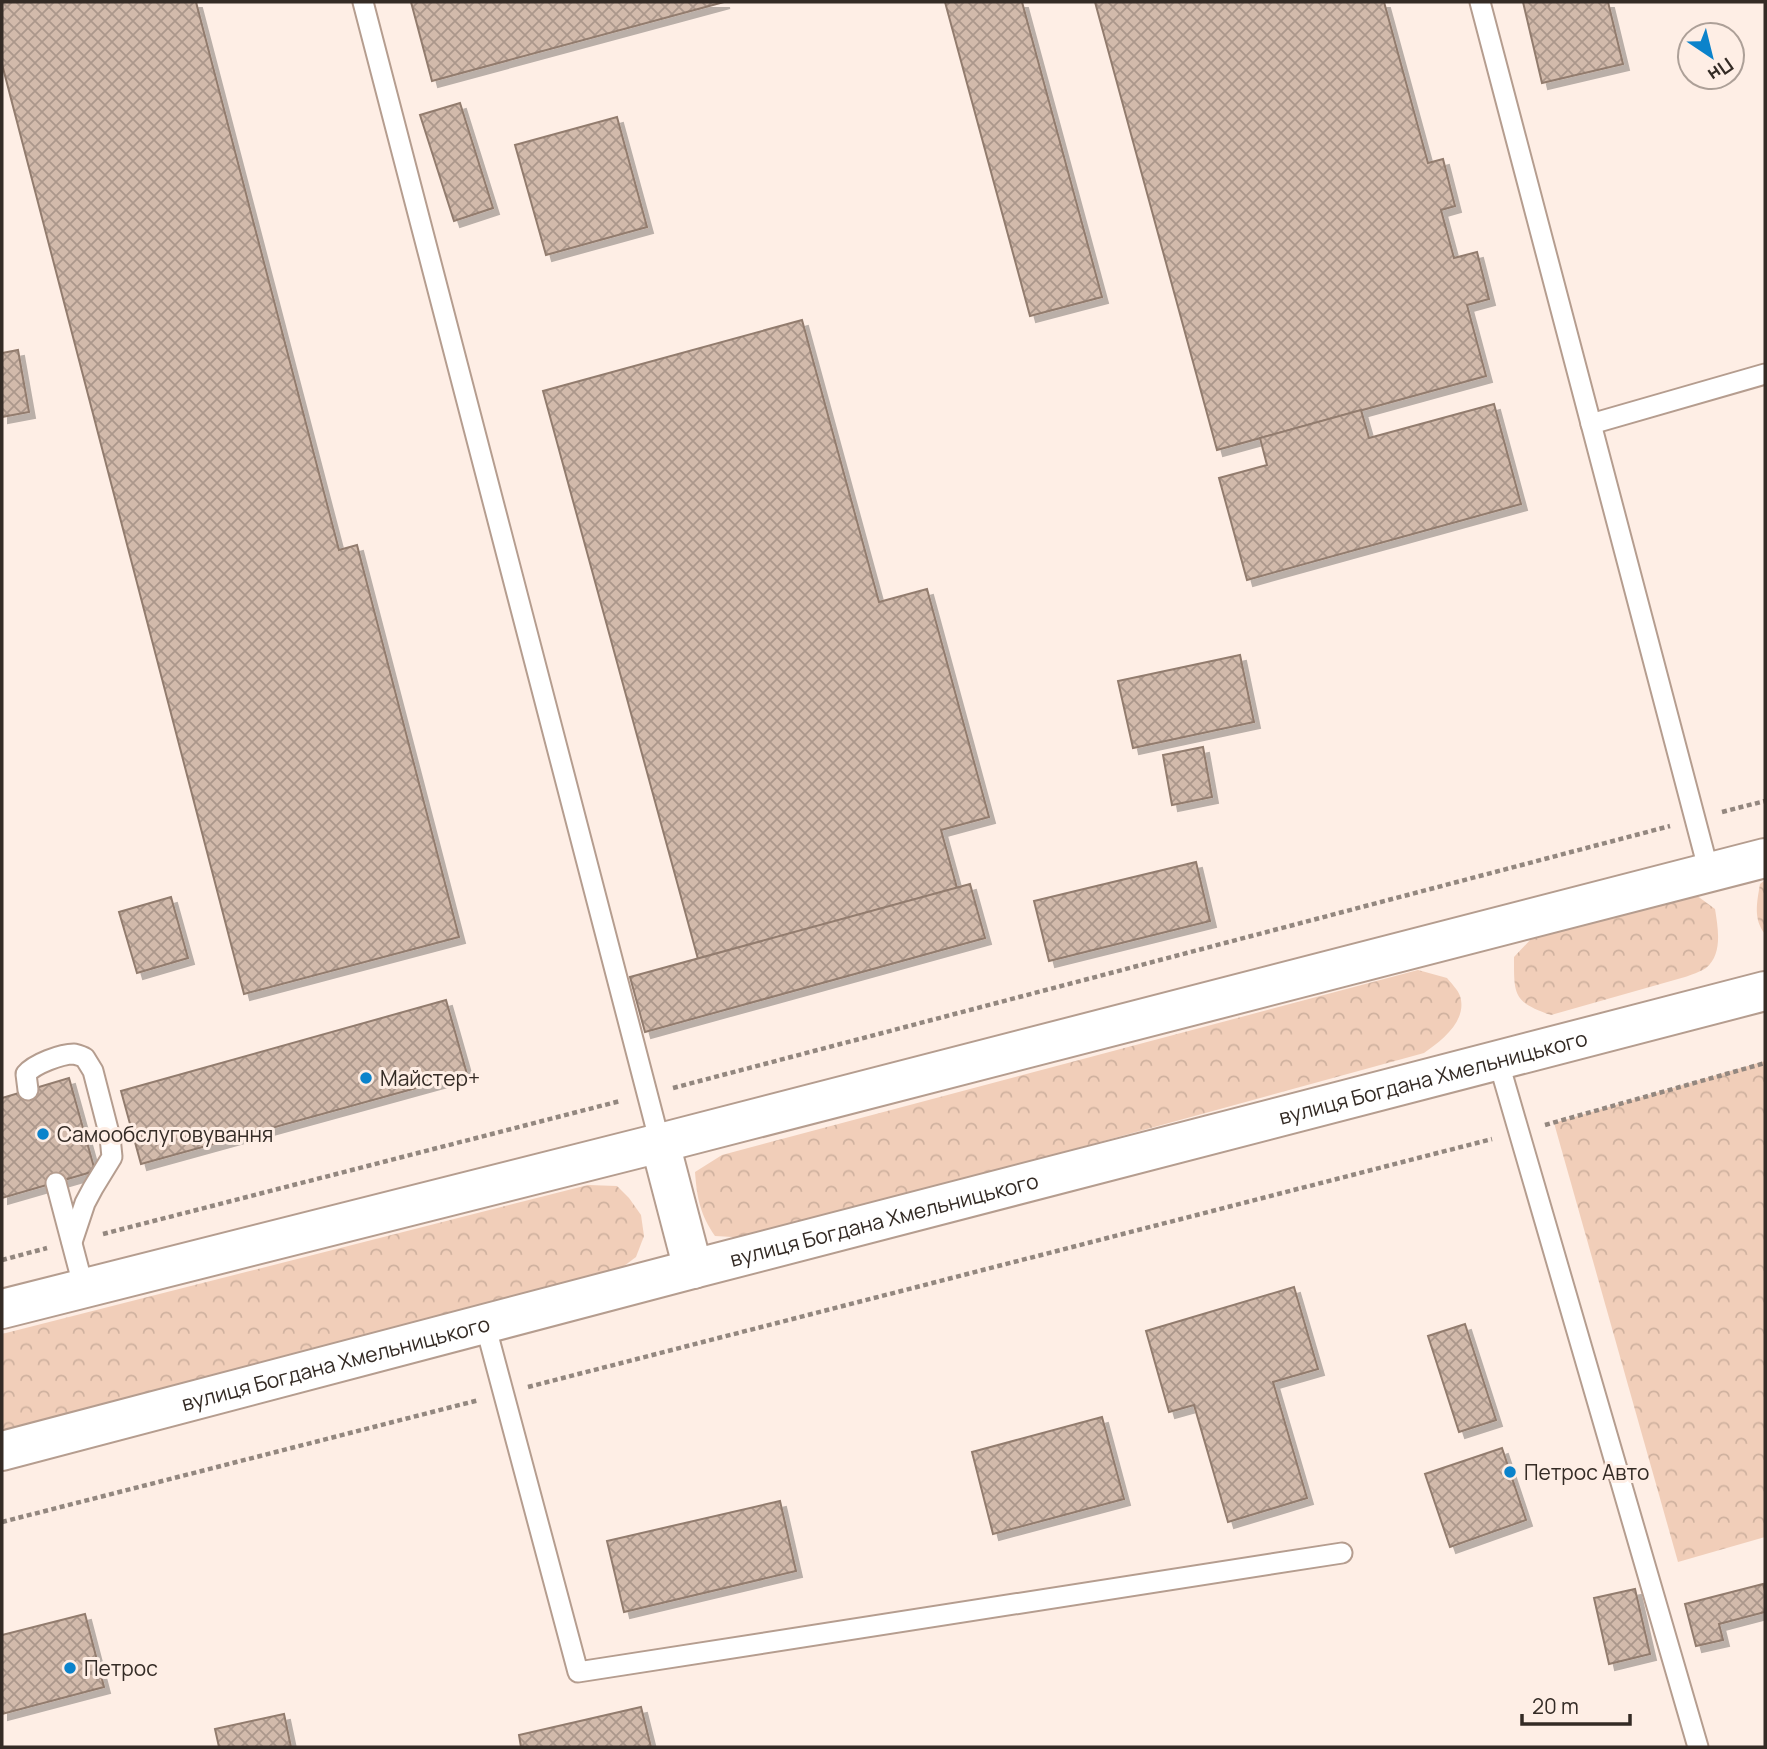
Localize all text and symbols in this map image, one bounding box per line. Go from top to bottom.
north arrow [1676,21,1746,91]
text: Пн [1703,52,1739,88]
street label: вулиця Богдана Хмельницького [1276,1024,1590,1131]
place label: Майстер+ [380,1064,480,1092]
marker: Майстер+ [358,1070,374,1086]
place label: Самообслуговування [57,1120,273,1148]
marker: Самообслуговування [35,1126,51,1142]
street label: вулиця Богдана Хмельницького [727,1166,1041,1273]
street label: вулиця Богдана Хмельницького [178,1309,493,1417]
place label: Петрос Авто [1524,1458,1649,1486]
marker: Петрос Авто [1502,1464,1518,1480]
place label: Петрос [84,1654,158,1682]
marker: Петрос [62,1660,78,1676]
scale bar [1522,1682,1630,1726]
text: 20 m [1532,1692,1579,1720]

